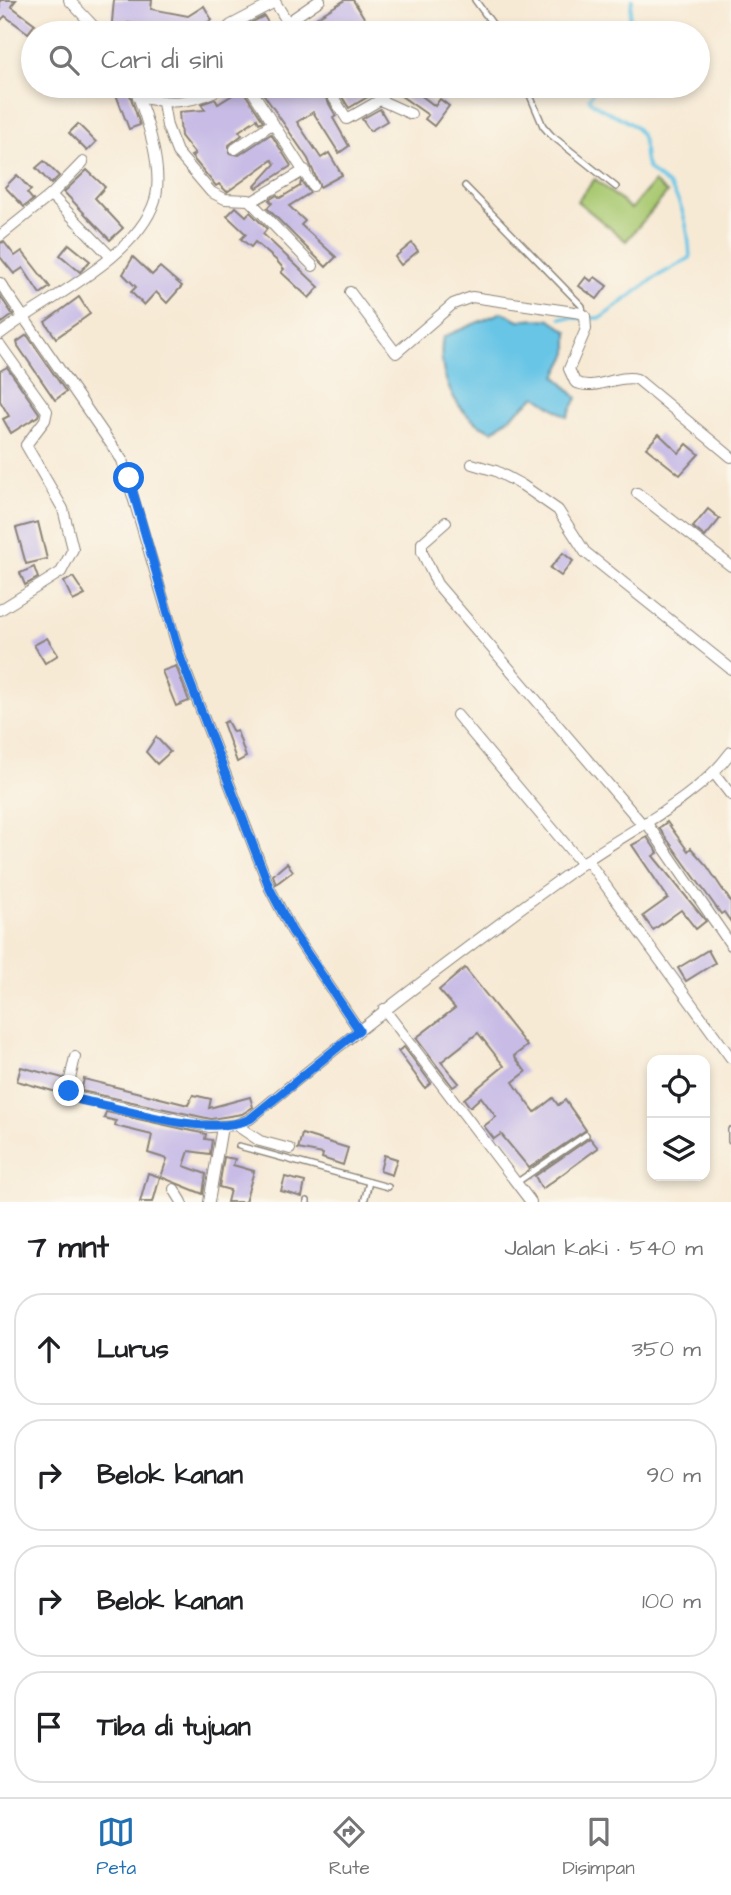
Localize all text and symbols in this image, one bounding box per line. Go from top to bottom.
search box [21,21,710,98]
icon: search [45,41,83,79]
text: Cari di sini [101,42,223,78]
route start [113,462,144,493]
map controls [647,1055,710,1181]
button: locate [647,1055,710,1118]
route end [53,1075,84,1106]
button: layers [647,1118,710,1181]
text: 7 mnt [28,1227,109,1269]
text: Jalan kaki · 540 m [504,1232,703,1264]
icon: ahead [30,1330,68,1368]
text: Lurus [97,1331,169,1367]
text: 350 m [631,1333,701,1365]
icon: right [30,1456,68,1494]
text: Belok kanan [97,1457,243,1493]
text: 90 m [646,1459,701,1491]
icon: right [30,1582,68,1620]
text: Belok kanan [97,1583,243,1619]
text: 100 m [642,1585,701,1617]
icon: arrive [30,1708,68,1746]
text: Tiba di tujuan [97,1709,251,1745]
tab: Peta [96,1813,136,1882]
tab: Rute [329,1813,370,1882]
tab: Disimpan [563,1813,635,1882]

